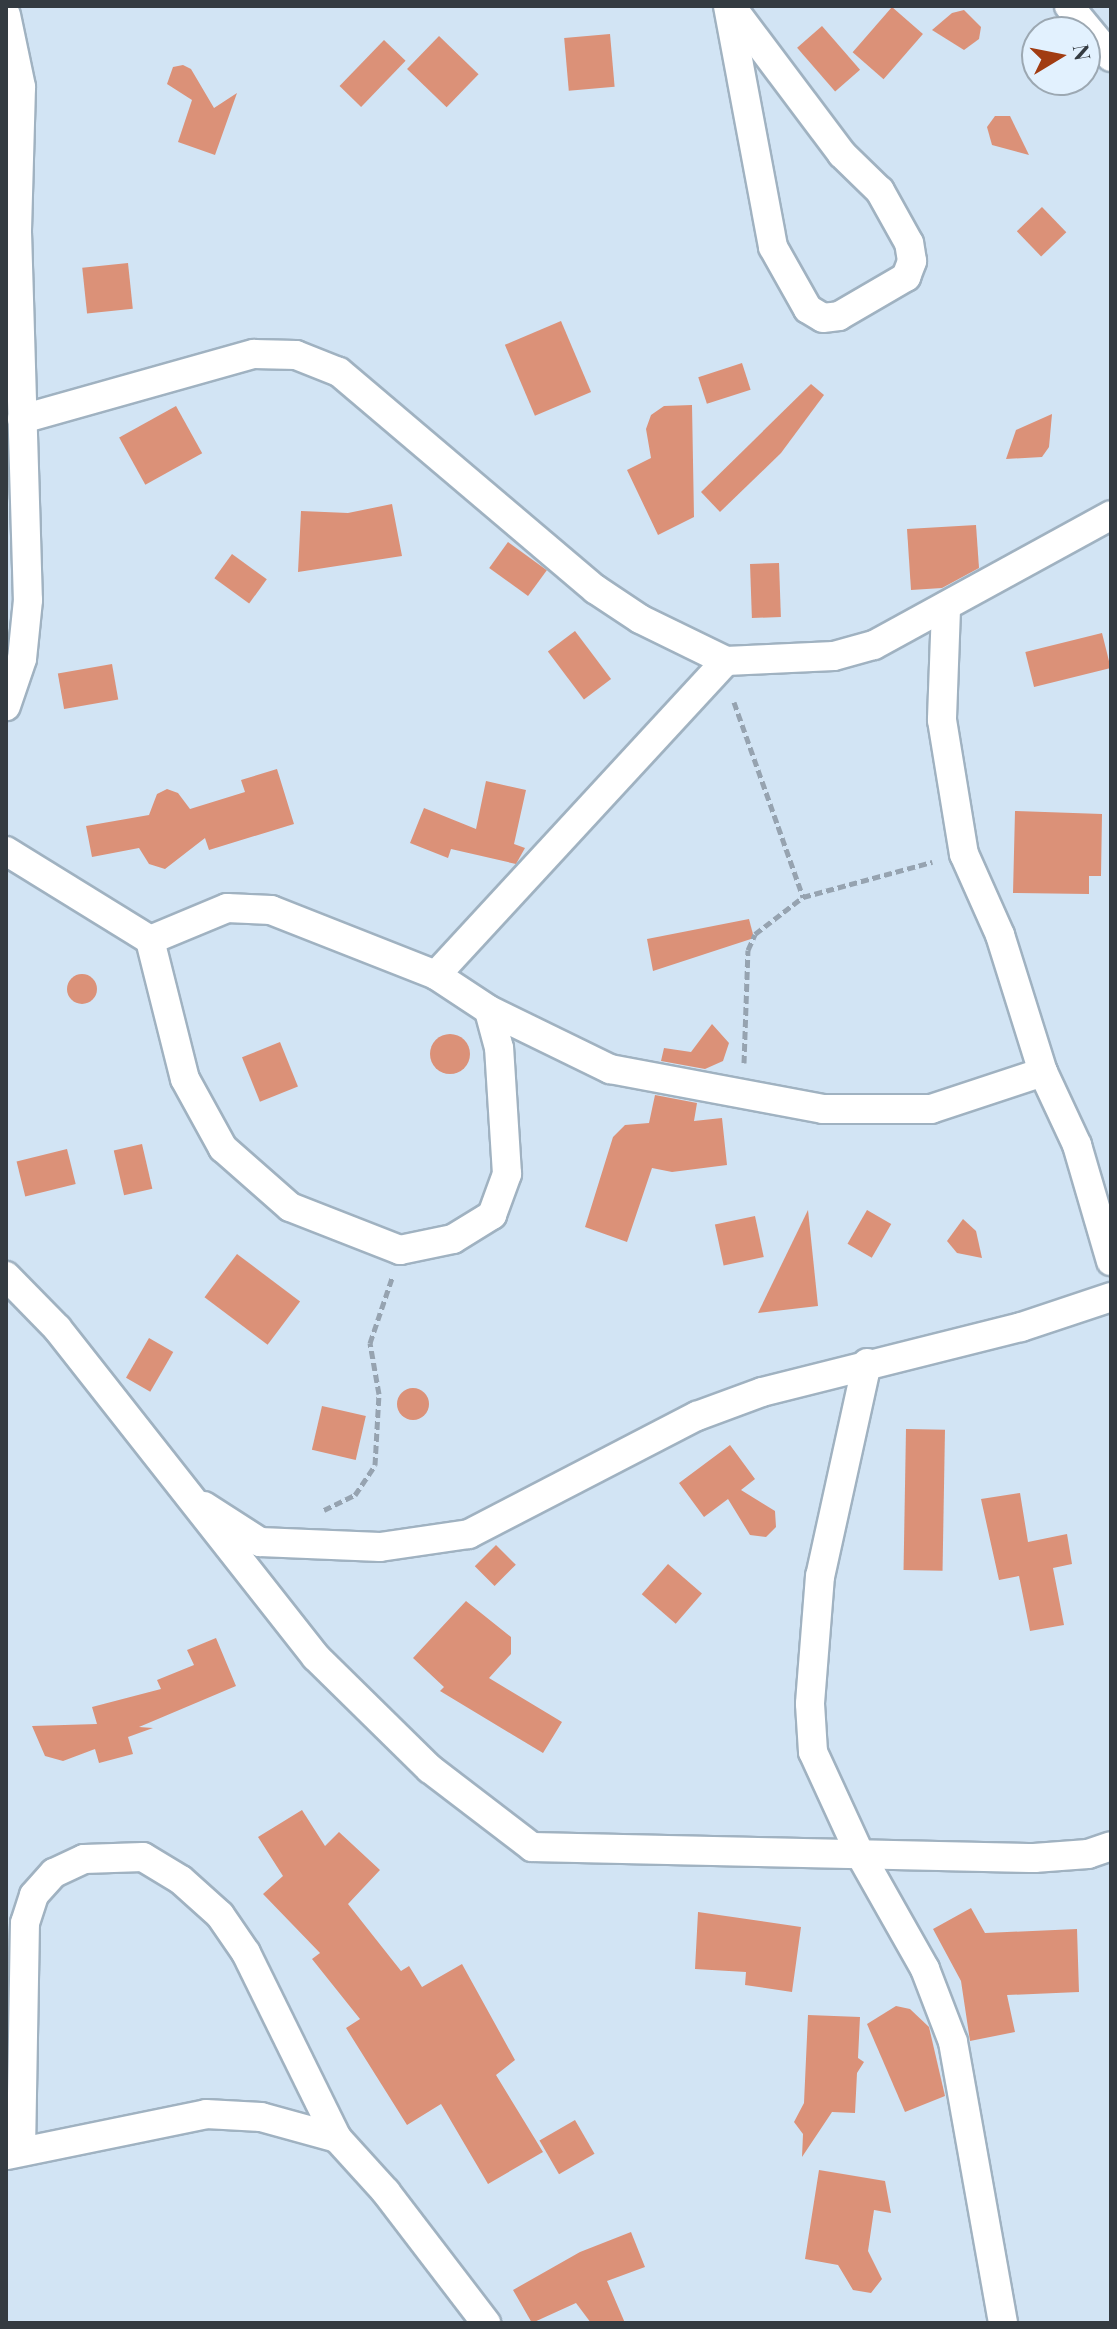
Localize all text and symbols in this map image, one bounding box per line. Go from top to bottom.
north arrow [1021,16,1101,96]
text: N [1067,42,1099,63]

